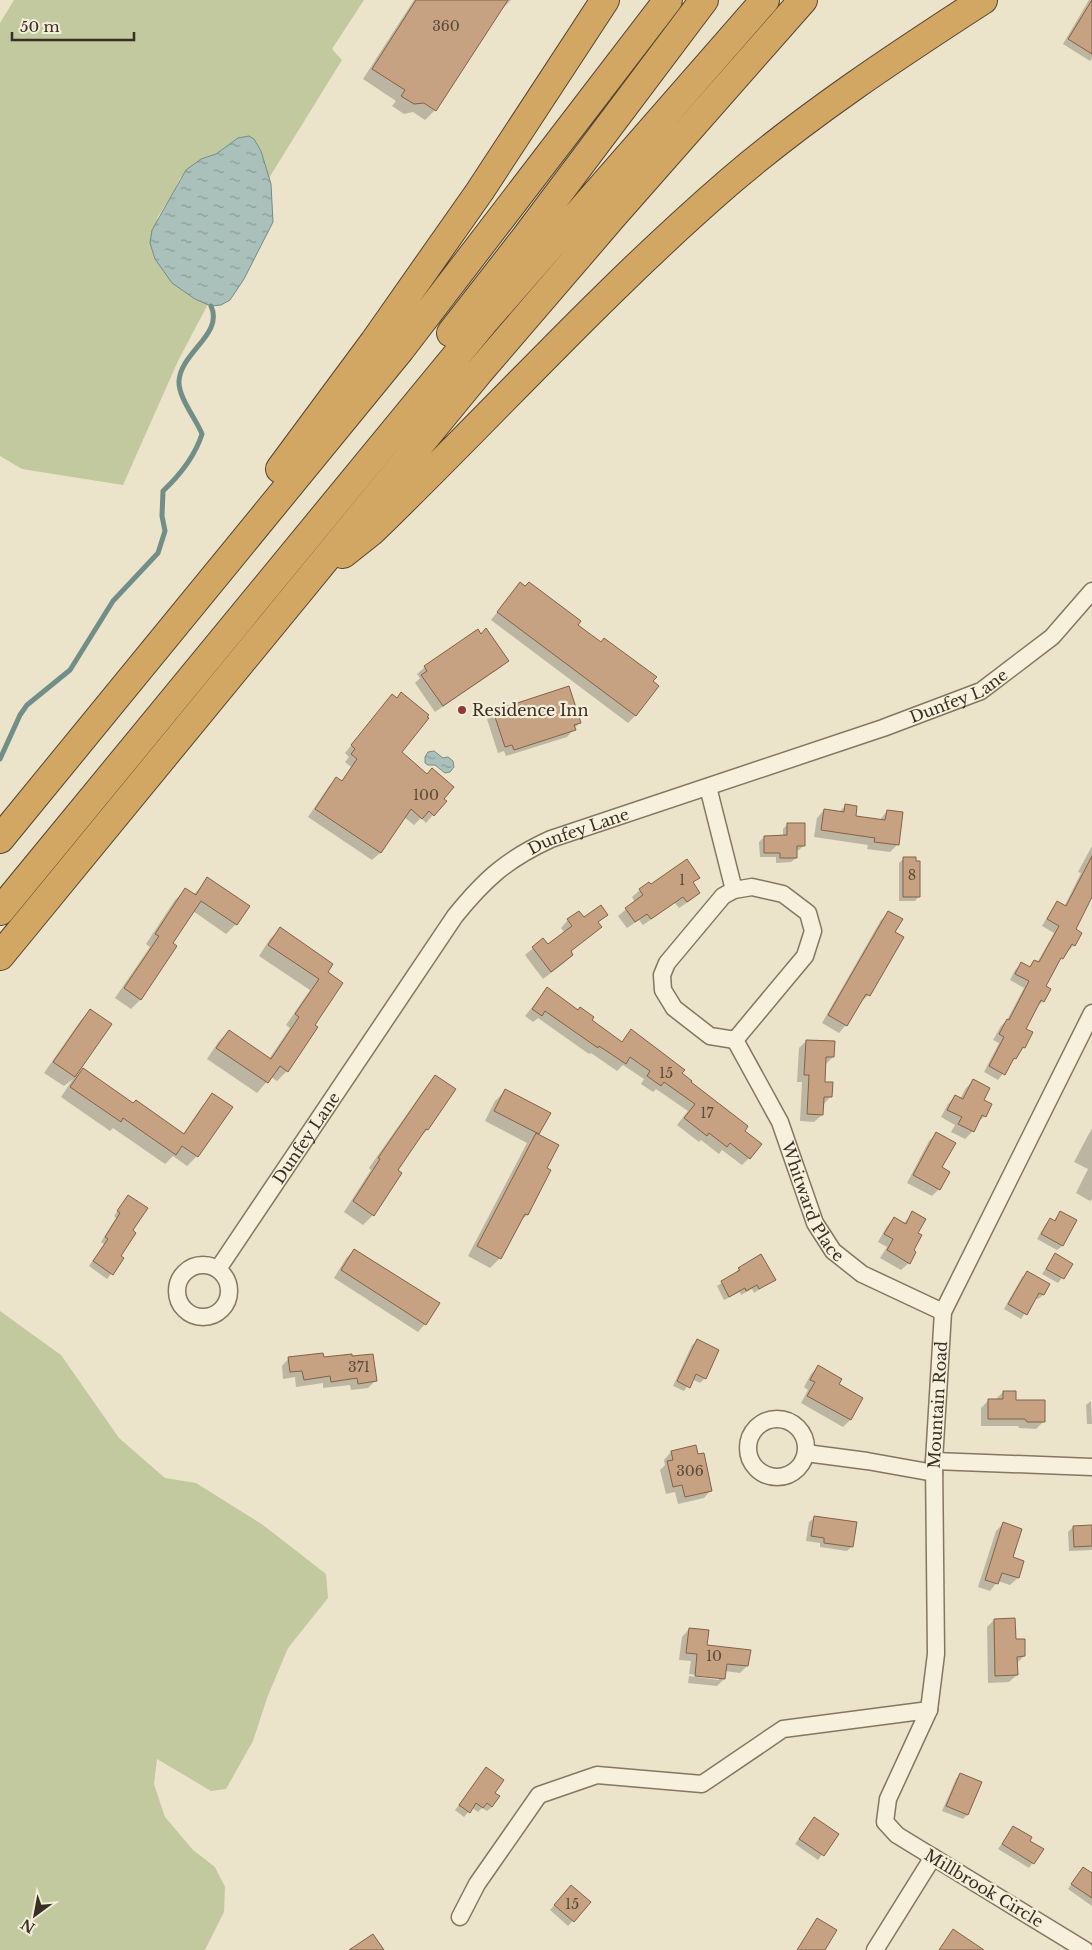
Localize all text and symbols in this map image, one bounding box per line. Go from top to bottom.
scale bar [12,10,135,42]
text: 50 m [20,17,60,36]
house number: 360 [432,17,460,35]
street label: Dunfey Lane [907,664,1012,727]
place label: Residence Inn [472,700,588,720]
marker: Residence Inn [456,704,468,716]
house number: 100 [413,786,439,804]
street label: Dunfey Lane [524,804,632,859]
house number: 8 [908,866,916,884]
house number: 1 [679,871,685,889]
house number: 15 [659,1064,673,1082]
street label: Dunfey Lane [268,1088,344,1188]
house number: 17 [700,1104,715,1122]
street label: Whitward Place [777,1138,848,1266]
street label: Mountain Road [924,1340,951,1469]
house number: 371 [348,1358,370,1376]
house number: 306 [676,1462,704,1480]
house number: 10 [706,1647,722,1665]
street label: Millbrook Circle [921,1845,1047,1931]
north arrow [10,1890,60,1940]
house number: 15 [565,1895,579,1913]
text: N [18,1915,38,1937]

